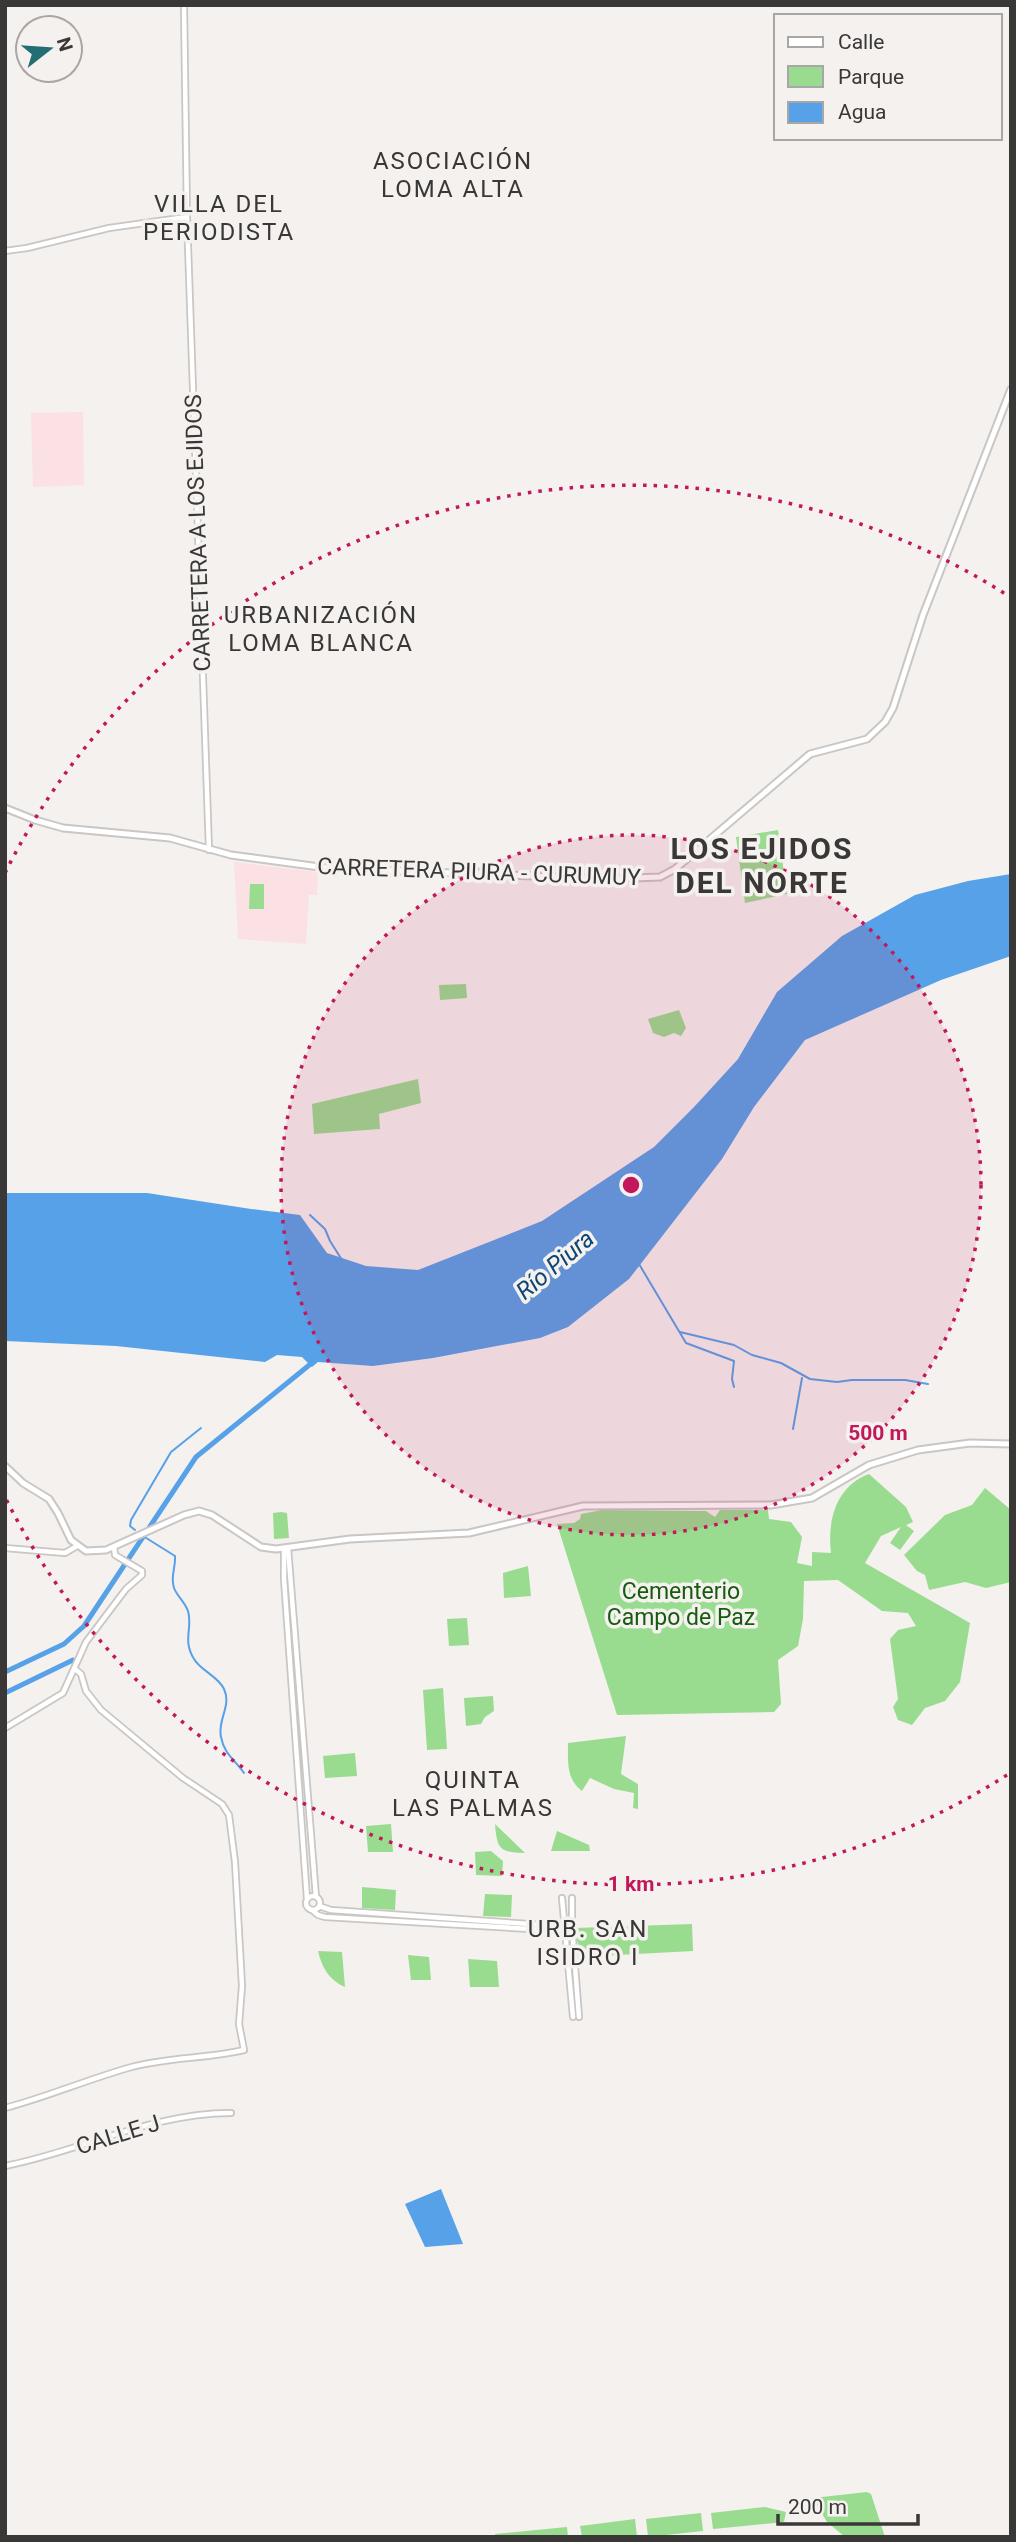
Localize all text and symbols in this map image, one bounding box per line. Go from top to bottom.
north arrow [14,14,84,84]
legend [774,14,1002,140]
text: Calle [838,30,884,54]
text: N [52,34,78,54]
text: Parque [838,65,904,89]
text: Agua [838,100,887,124]
district label: ASOCIACIÓN LOMA ALTA [373,147,533,203]
district label: VILLA DEL PERIODISTA [143,190,295,246]
street label: CARRETERA A LOS EJIDOS [180,394,216,672]
district label: URBANIZACIÓN LOMA BLANCA [224,601,418,657]
district label: LOS EJIDOS DEL NORTE [671,831,853,900]
street label: CARRETERA PIURA - CURUMUY [317,853,641,891]
centre of rings [619,1173,643,1197]
water label: Río Piura [511,1225,599,1305]
text: 500 m [848,1421,908,1445]
park label: Cementerio Campo de Paz [607,1578,755,1631]
district label: QUINTA LAS PALMAS [392,1766,554,1822]
text: 1 km [608,1872,654,1896]
district label: URB. SAN ISIDRO I [528,1915,648,1971]
street label: CALLE J [73,2109,163,2161]
scale bar [778,2482,918,2526]
text: 200 m [788,2495,847,2519]

